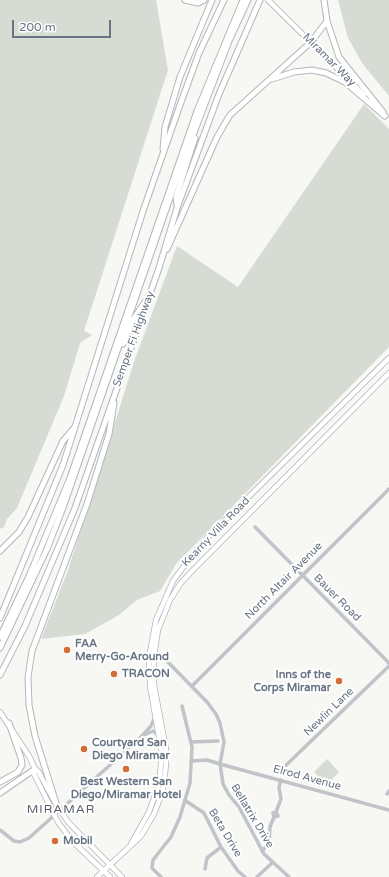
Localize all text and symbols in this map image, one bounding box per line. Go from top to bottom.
scale bar [14,12,113,38]
text: 200 m [19,20,56,34]
street label: Miramar Way [300,31,358,89]
street label: Semper Fi Highway [111,289,157,389]
street label: Kearny Villa Road [179,494,253,570]
street label: North Altair Avenue [243,540,325,622]
street label: Bauer Road [311,572,363,624]
place label: FAA Merry-Go-Around [75,637,169,663]
marker: FAA Merry-Go-Around [62,645,72,655]
place label: TRACON [122,667,170,681]
place label: Inns of the Corps Miramar [253,668,331,694]
marker: TRACON [109,669,119,679]
marker: Inns of the Corps Miramar [334,676,344,686]
street label: Newlin Lane [301,685,357,739]
place label: Courtyard San Diego Miramar [92,736,170,762]
marker: Courtyard San Diego Miramar [79,744,89,754]
street label: Elrod Avenue [272,763,342,793]
marker: Best Western San Diego/Miramar Hotel [121,764,131,774]
place label: Best Western San Diego/Miramar Hotel [71,775,181,801]
street label: Bellatrix Drive [228,782,276,850]
district label: MIRAMAR [27,803,95,817]
street label: Beta Drive [205,806,245,860]
place label: Mobil [63,834,93,848]
marker: Mobil [50,836,60,846]

